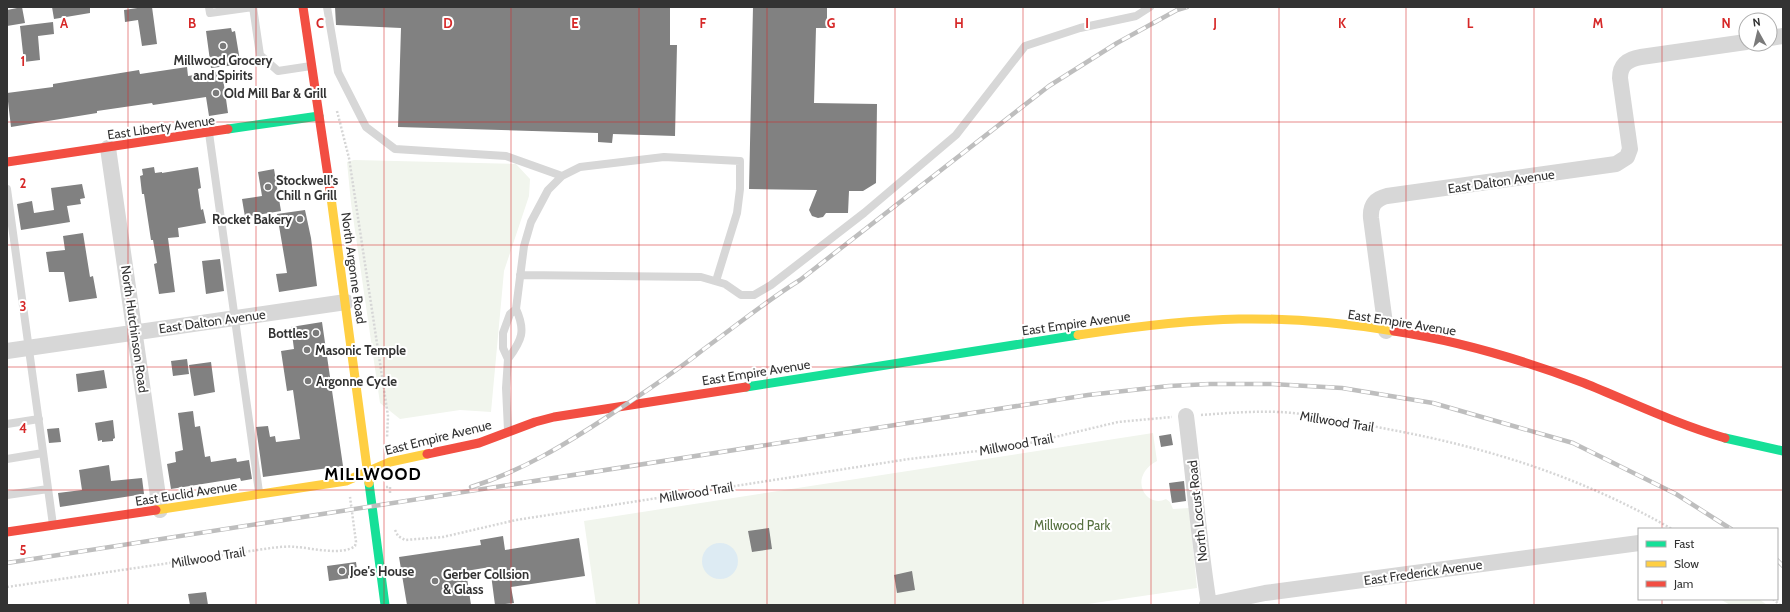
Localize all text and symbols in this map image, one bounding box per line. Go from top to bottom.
north arrow [1738,12,1778,52]
text: A [60,15,69,31]
text: B [188,15,196,31]
text: C [316,15,324,31]
text: D [443,15,453,31]
text: E [571,15,579,31]
text: F [700,15,707,31]
text: G [827,15,836,31]
text: H [954,15,964,31]
text: I [1085,15,1089,31]
text: J [1212,15,1217,31]
text: K [1338,15,1347,31]
text: L [1467,15,1474,31]
text: M [1593,15,1604,31]
text: N [1721,15,1731,31]
text: N [1752,15,1761,30]
marker: Millwood Grocery and Spirits [218,41,228,51]
place label: Millwood Grocery and Spirits [173,52,273,83]
text: 1 [21,53,25,69]
place label: Old Mill Bar & Grill [224,85,327,101]
marker: Old Mill Bar & Grill [211,88,221,98]
street label: East Liberty Avenue [106,111,216,142]
street label: East Dalton Avenue [1447,166,1556,196]
place label: Stockwell’s Chill n Grill [276,172,339,203]
text: 2 [20,175,27,191]
marker: Stockwell’s Chill n Grill [263,182,273,192]
place label: Rocket Bakery [212,211,292,227]
street label: North Argonne Road [338,211,370,325]
marker: Rocket Bakery [295,214,305,224]
street label: North Hutchinson Road [118,264,152,394]
text: 3 [19,298,27,314]
street label: East Dalton Avenue [158,306,267,336]
street label: East Empire Avenue [1347,306,1458,339]
street label: East Empire Avenue [1021,307,1132,339]
place label: Bottles [268,325,308,341]
marker: Bottles [311,328,321,338]
place label: Masonic Temple [315,342,406,358]
marker: Masonic Temple [302,345,312,355]
street label: East Empire Avenue [701,355,812,388]
place label: Argonne Cycle [316,373,397,389]
marker: Argonne Cycle [303,376,313,386]
street label: Millwood Trail [1299,407,1375,435]
street label: East Empire Avenue [383,416,493,458]
text: 4 [19,420,27,436]
street label: Millwood Trail [978,430,1054,458]
street label: North Locust Road [1184,460,1210,562]
district label: MILLWOOD [324,464,422,484]
street label: East Euclid Avenue [134,477,238,509]
street label: Millwood Trail [658,478,734,506]
park label: Millwood Park [1034,517,1110,533]
legend [1638,528,1778,600]
text: Fast [1674,536,1694,551]
text: 5 [20,542,27,558]
street label: Millwood Trail [170,543,246,571]
street label: East Frederick Avenue [1363,556,1484,588]
text: Slow [1674,556,1699,571]
place label: Joe's House [349,563,414,579]
marker: Joe's House [337,566,347,576]
place label: Gerber Collsion & Glass [443,566,529,597]
marker: Gerber Collsion & Glass [430,576,440,586]
text: Jam [1673,576,1693,591]

